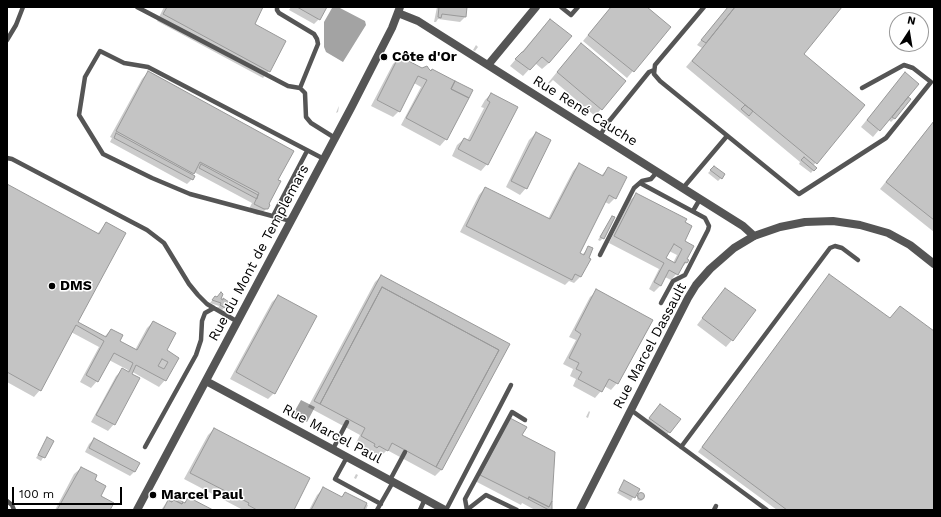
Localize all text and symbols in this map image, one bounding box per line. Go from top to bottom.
north arrow [889,12,929,52]
text: N [906,14,917,28]
place label: Côte d'Or [392,49,457,65]
marker: Côte d'Or [379,52,389,62]
street label: Rue René Cauche [530,72,640,150]
street label: Rue du Mont de Templemars [205,162,313,344]
place label: DMS [60,278,92,294]
street label: Rue Marcel Dassault [610,280,690,412]
marker: DMS [47,281,57,291]
street label: Rue Marcel Paul [279,401,385,467]
scale bar [14,479,124,505]
text: 100 m [19,487,54,501]
place label: Marcel Paul [161,487,243,503]
marker: Marcel Paul [148,490,158,500]

